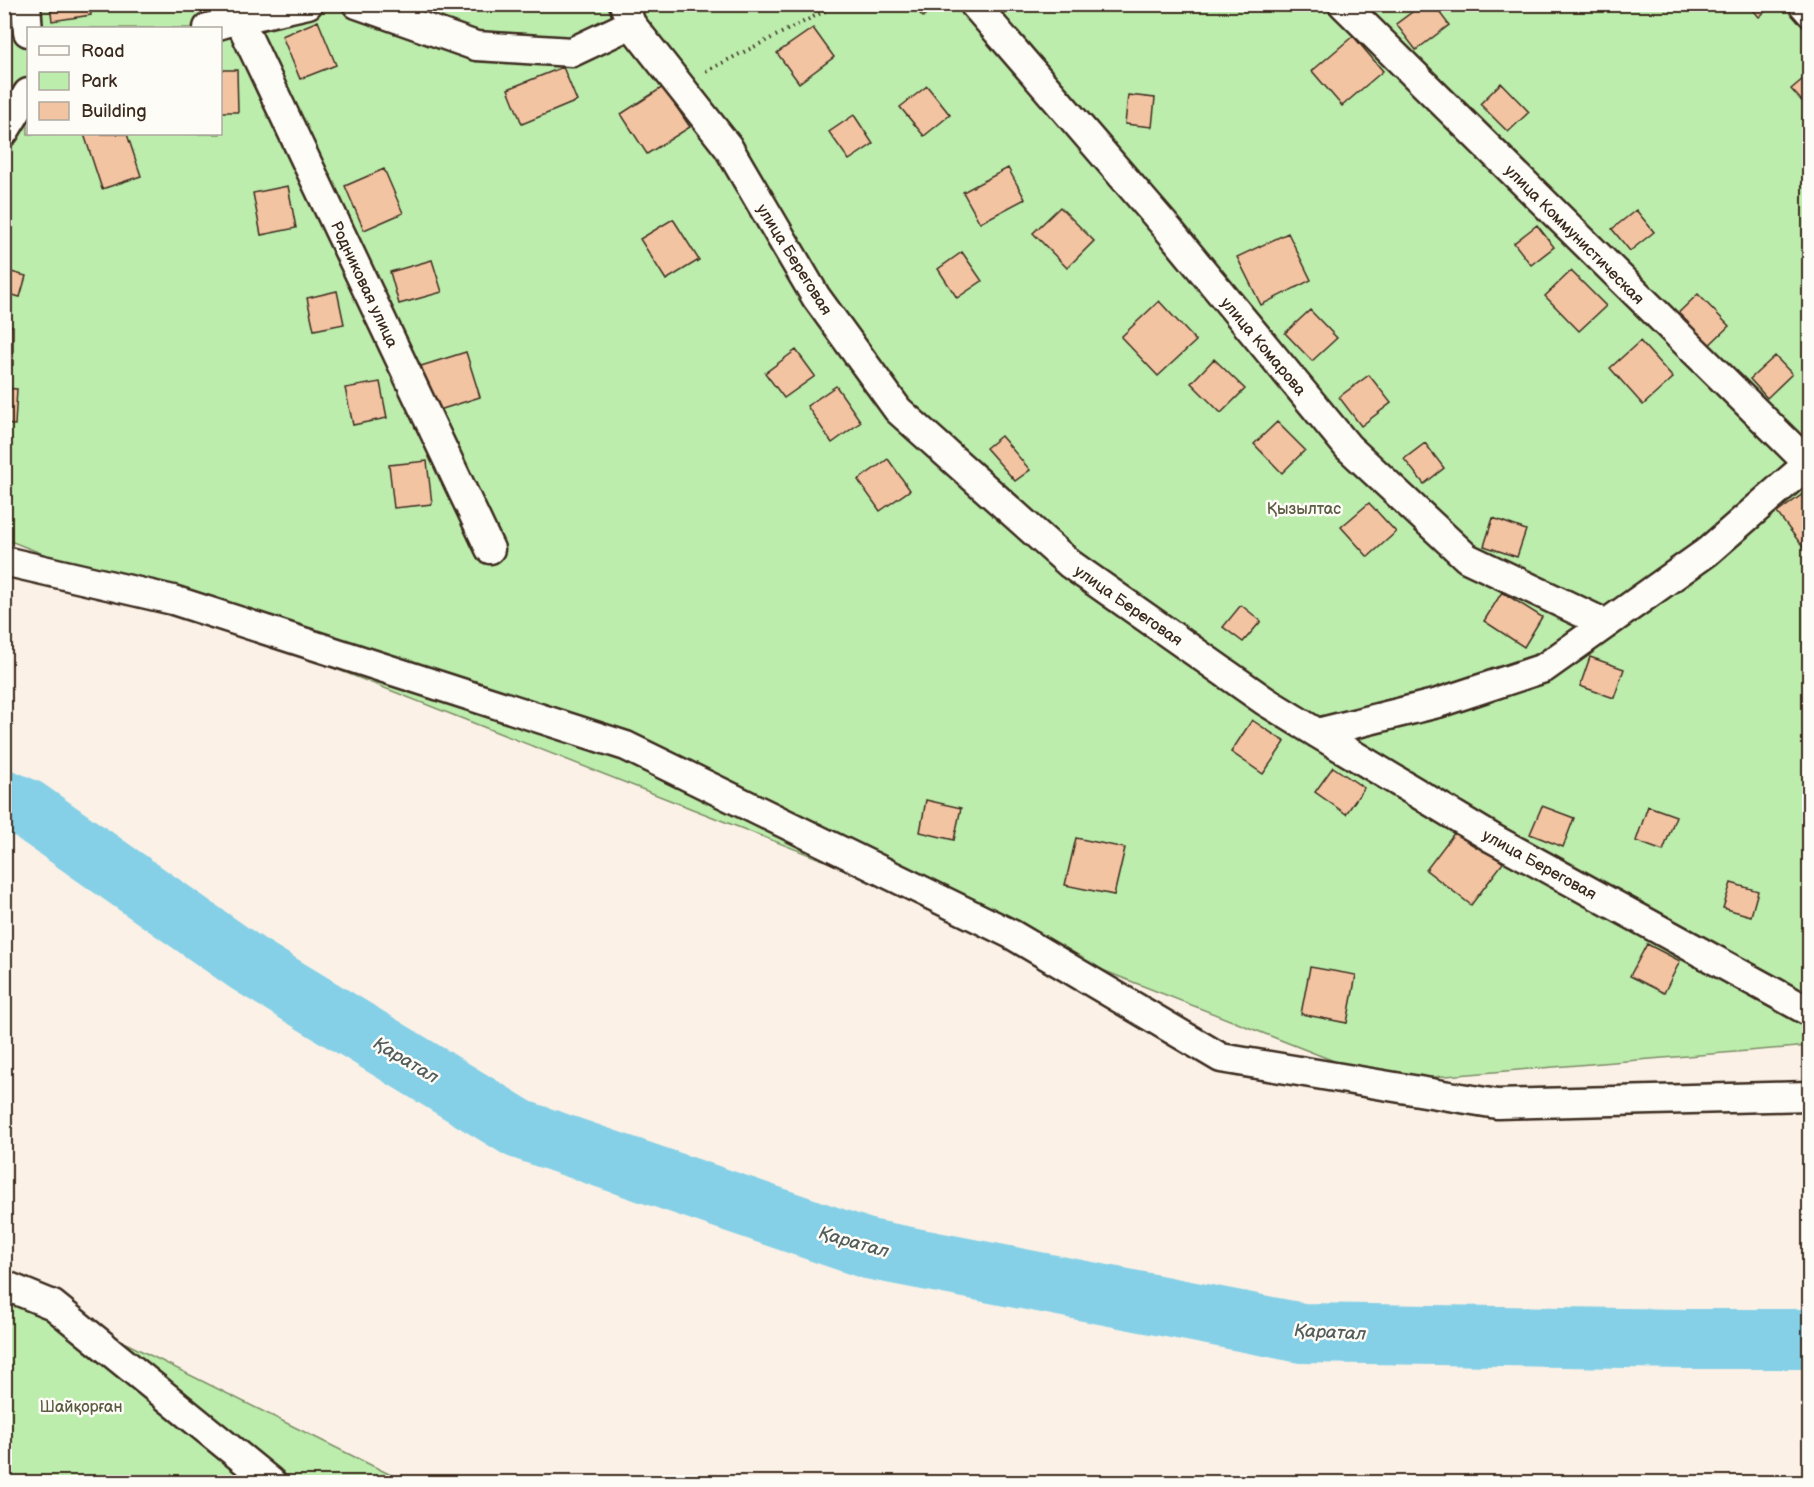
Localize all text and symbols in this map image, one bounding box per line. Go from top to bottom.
legend [27,27,222,135]
text: Road [81,41,125,62]
text: Park [81,71,117,92]
text: Building [81,101,147,122]
street label: улица Коммунистическая [1500,161,1648,309]
street label: улица Береговая [752,201,836,319]
street label: Родниковая улица [326,218,402,351]
street label: улица Комарова [1216,294,1310,400]
park label: Қызылтас [1267,500,1341,519]
street label: улица Береговая [1070,562,1186,651]
street label: улица Береговая [1479,826,1600,905]
water label: Қаратал [369,1033,443,1088]
water label: Қаратал [816,1222,892,1263]
water label: Қаратал [1293,1320,1367,1345]
park label: Шайқорған [39,1398,123,1417]

